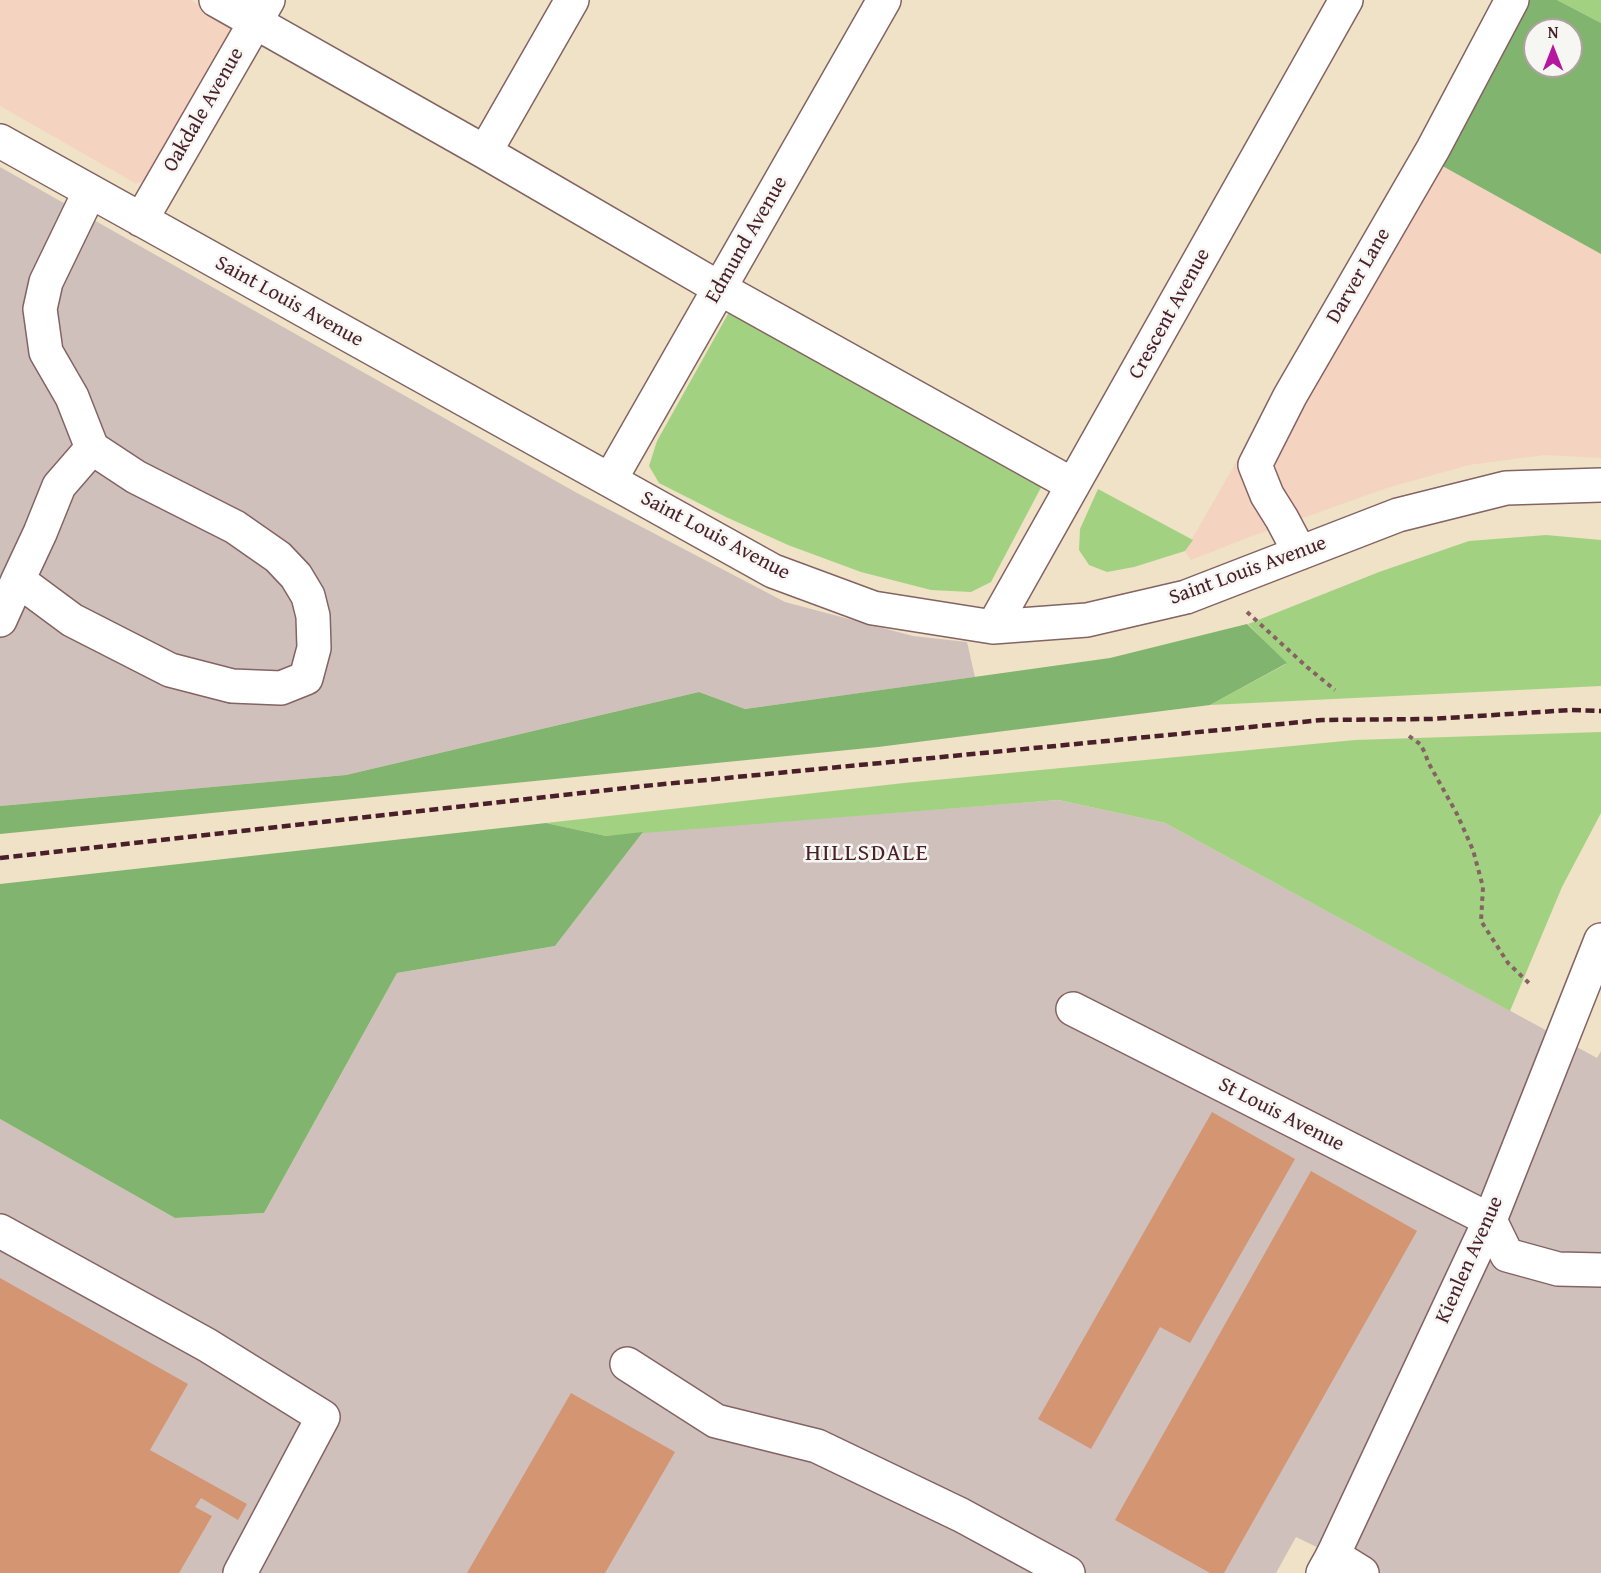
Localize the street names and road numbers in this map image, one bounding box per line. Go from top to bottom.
street label: Oakdale Avenue [158,43,250,177]
street label: Edmund Avenue [700,172,794,308]
street label: Darver Lane [1322,224,1396,328]
street label: Crescent Avenue [1124,244,1216,384]
street label: Saint Louis Avenue [210,251,368,353]
street label: Saint Louis Avenue [636,486,794,586]
street label: Saint Louis Avenue [1166,531,1330,611]
street label: St Louis Avenue [1214,1072,1348,1158]
street label: Kienlen Avenue [1431,1192,1509,1328]

